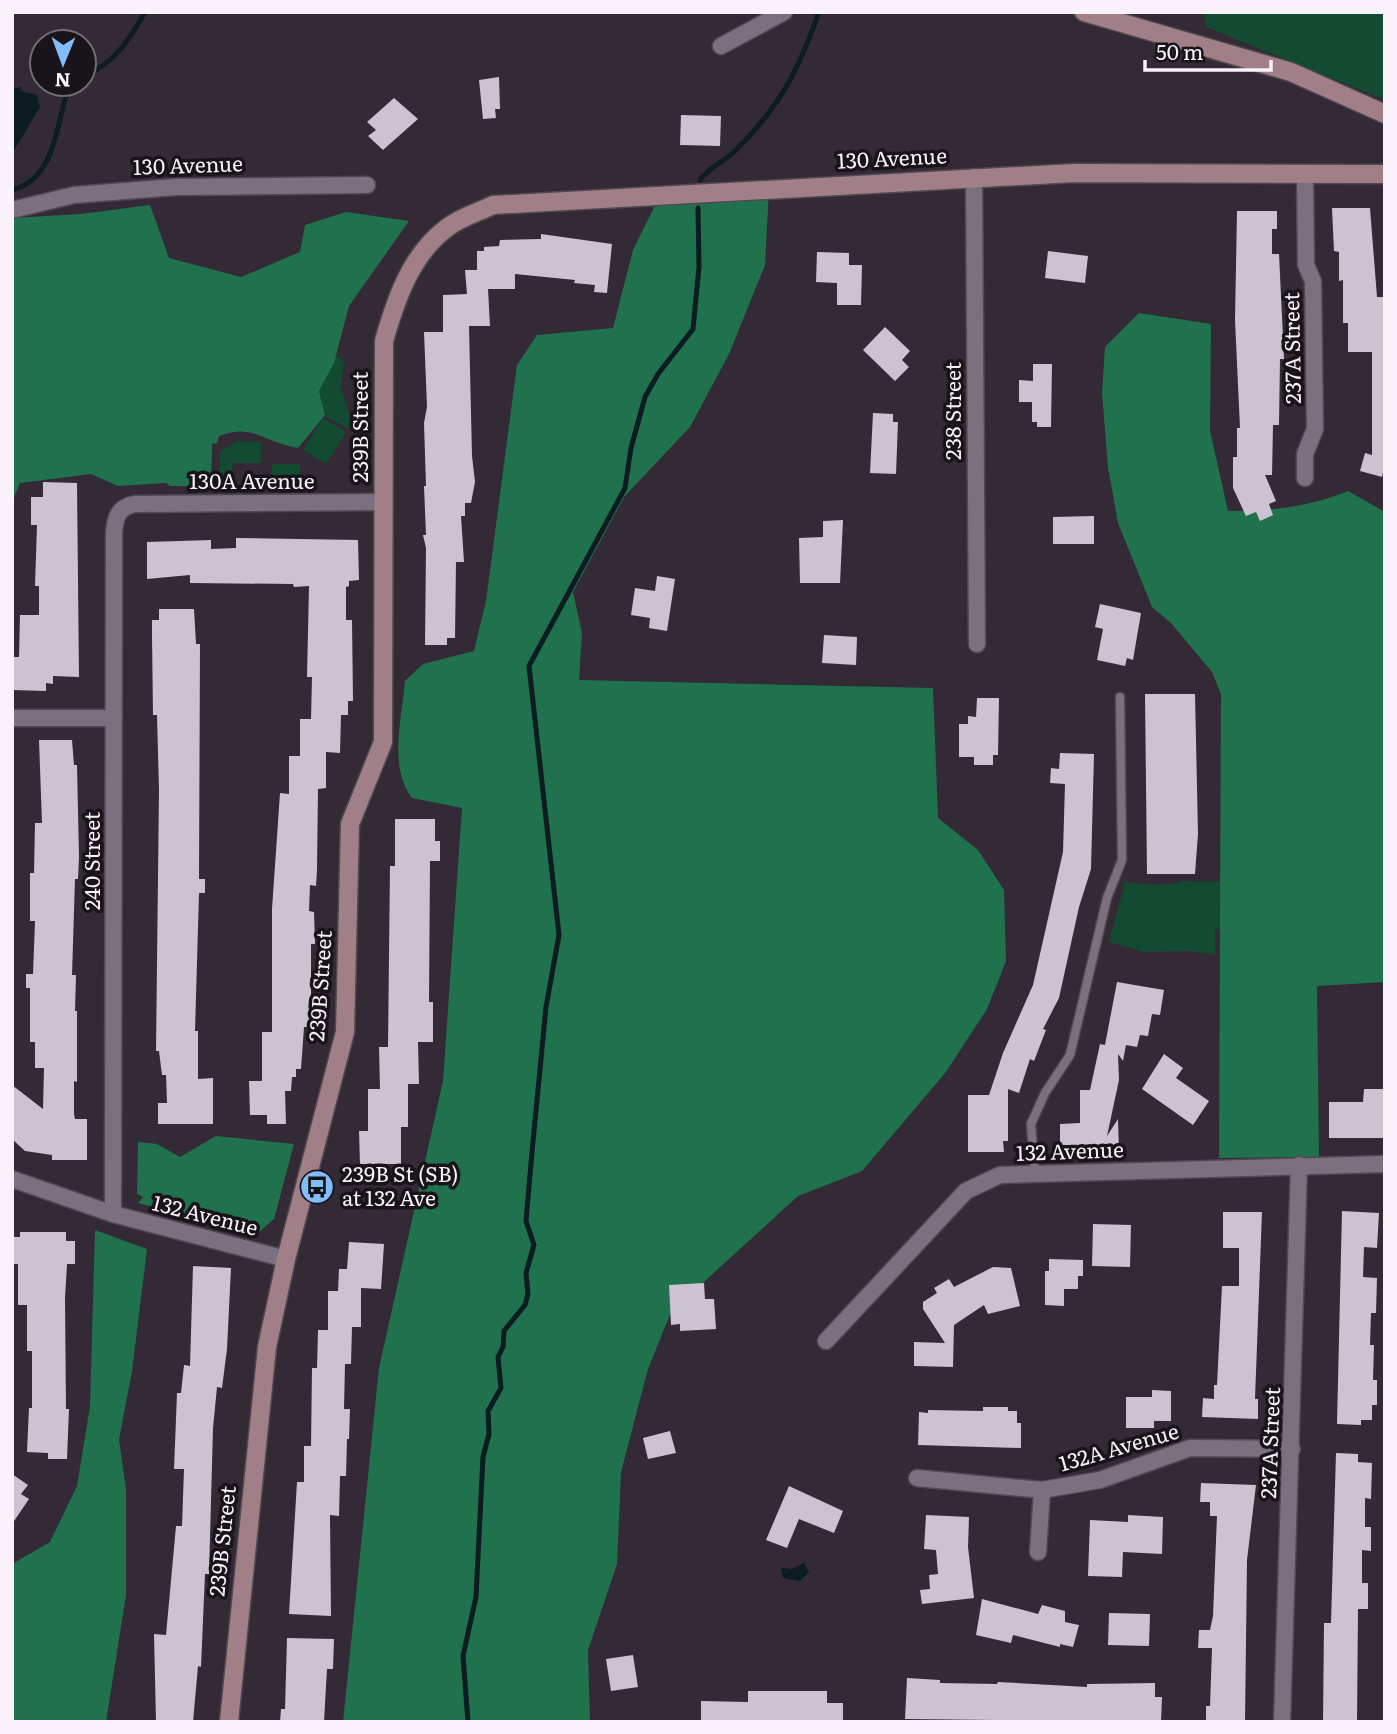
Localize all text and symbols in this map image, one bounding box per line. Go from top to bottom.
north arrow [28,28,98,98]
scale bar [1145,28,1271,72]
text: 50 m [1156,35,1203,66]
text: N [54,67,71,95]
street label: 130 Avenue [836,138,948,175]
street label: 130 Avenue [132,146,244,181]
street label: 237A Street [1274,291,1307,404]
street label: 238 Street [936,362,967,460]
street label: 239B Street [343,371,374,483]
street label: 130A Avenue [189,464,315,495]
street label: 240 Street [75,811,106,910]
street label: 239B Street [299,929,338,1042]
street label: 132 Avenue [1015,1132,1124,1167]
place label: 239B St (SB) at 132 Ave [342,1157,458,1212]
bus stop icon: 239B St (SB) at 132 Ave [298,1168,336,1206]
street label: 132 Avenue [150,1185,262,1242]
street label: 237A Street [1251,1386,1286,1499]
street label: 132A Avenue [1055,1414,1182,1477]
street label: 239B Street [199,1483,242,1598]

